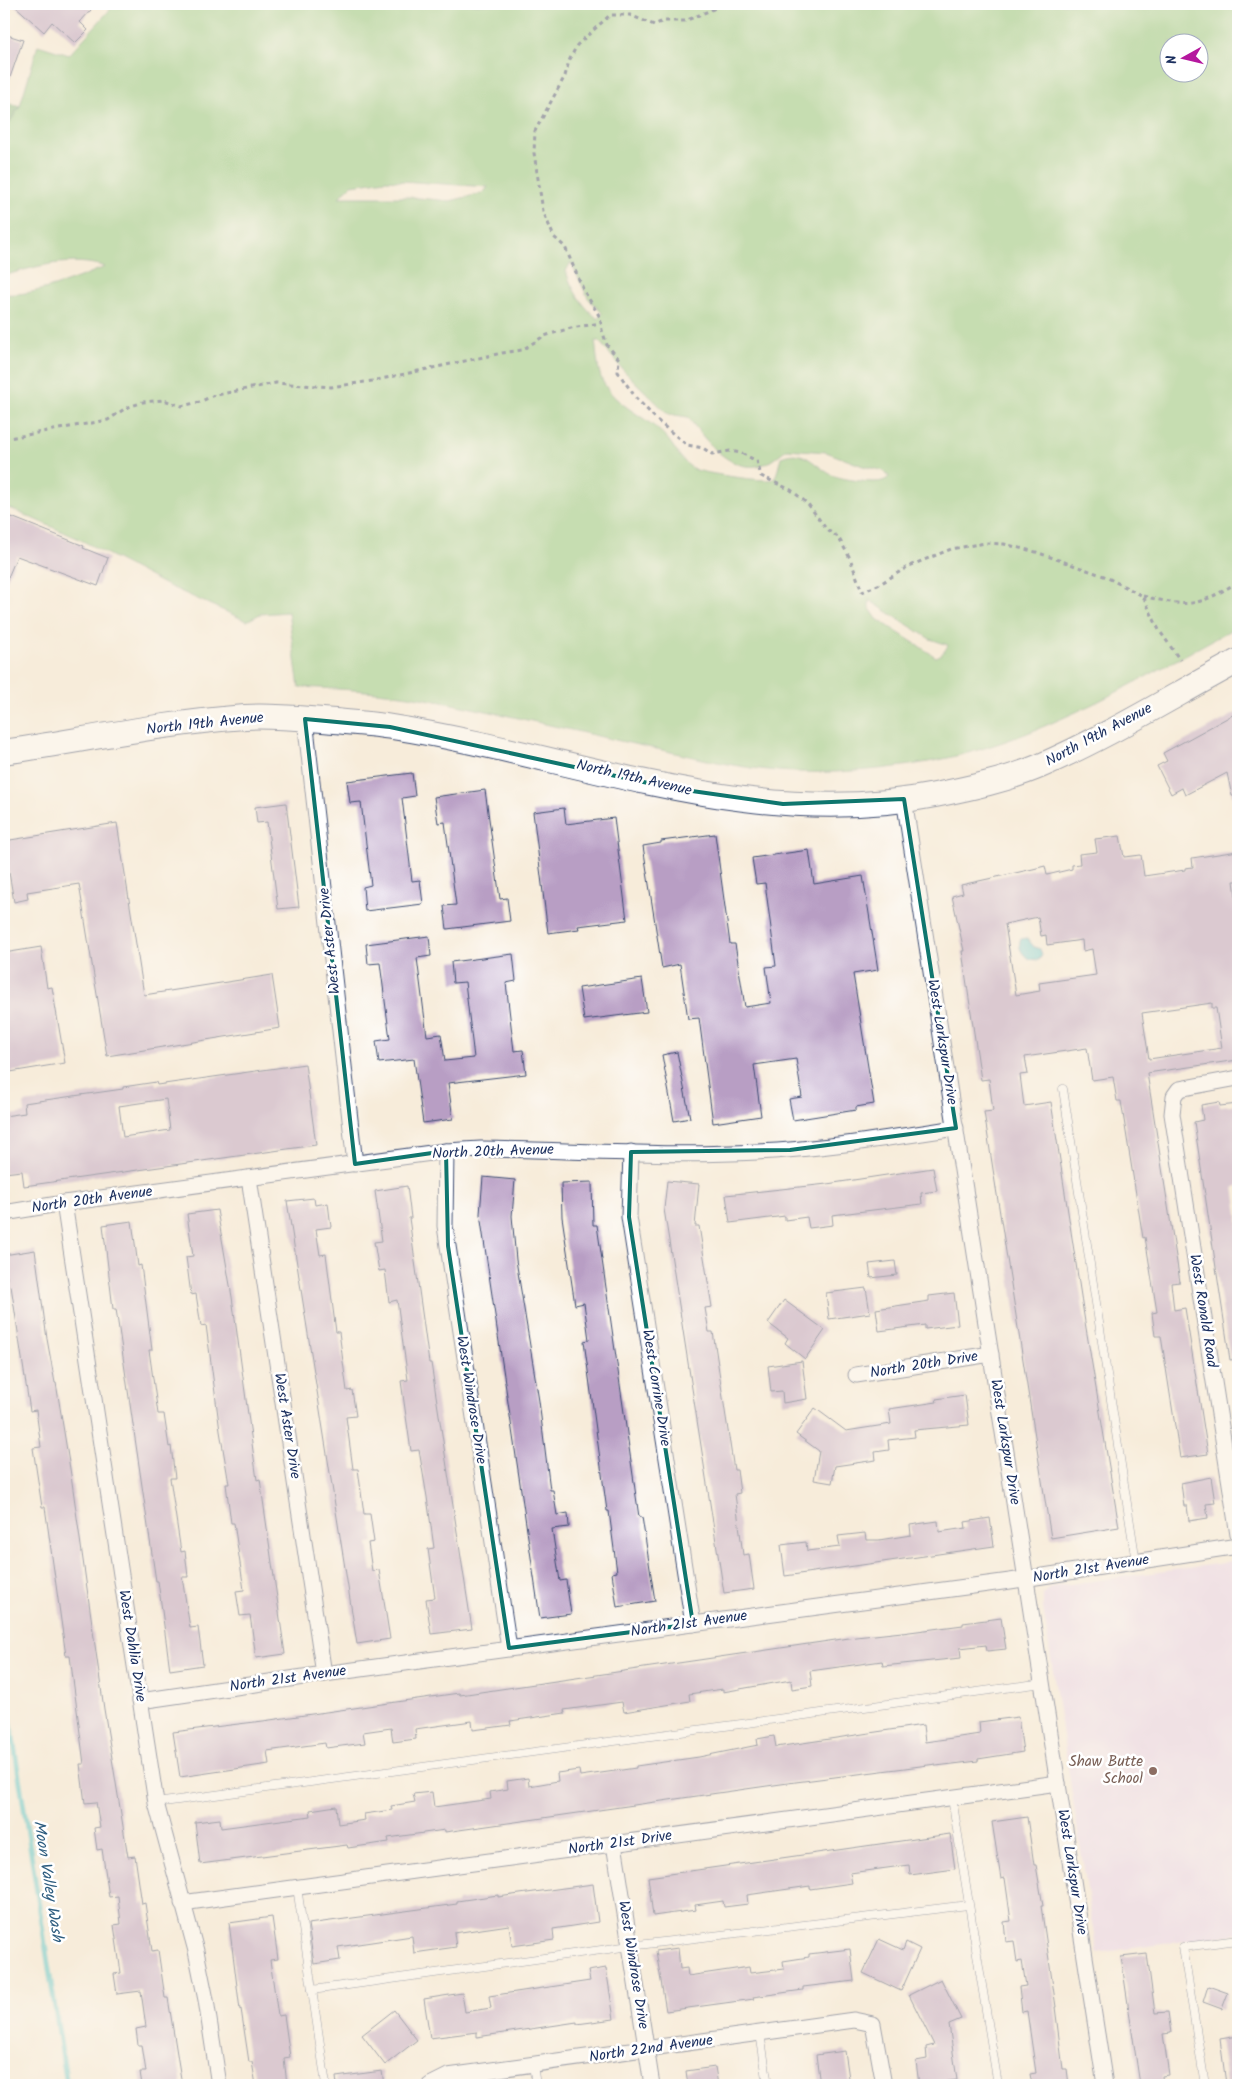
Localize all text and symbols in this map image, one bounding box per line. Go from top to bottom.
north arrow [1160,32,1210,82]
text: N [1161,54,1184,66]
street label: North 19th Avenue [1041,697,1157,773]
street label: North 19th Avenue [145,706,265,742]
street label: North 19th Avenue [574,753,694,803]
street label: West Aster Drive [312,886,348,995]
street label: West Larkspur Drive [920,977,964,1107]
street label: North 20th Avenue [432,1138,555,1166]
street label: North 20th Avenue [30,1180,154,1220]
street label: West Ronald Road [1182,1253,1224,1370]
street label: West Corrine Drive [635,1328,677,1448]
street label: West Windrose Drive [449,1334,493,1466]
street label: North 20th Drive [868,1345,980,1385]
street label: West Aster Drive [267,1371,307,1481]
street label: West Larkspur Drive [983,1377,1027,1507]
street label: North 21st Avenue [1031,1548,1151,1590]
street label: West Dahlia Drive [111,1588,153,1704]
street label: North 21st Avenue [629,1604,749,1644]
street label: North 21st Avenue [228,1659,348,1699]
place label: Shaw Butte School [1069,1750,1143,1791]
marker: Shaw Butte School [1147,1765,1159,1777]
street label: West Larkspur Drive [1050,1807,1094,1937]
water label: Moon Valley Wash [26,1819,70,1945]
street label: North 21st Drive [566,1824,674,1862]
street label: West Windrose Drive [611,1899,655,2031]
street label: North 22nd Avenue [588,2028,715,2070]

